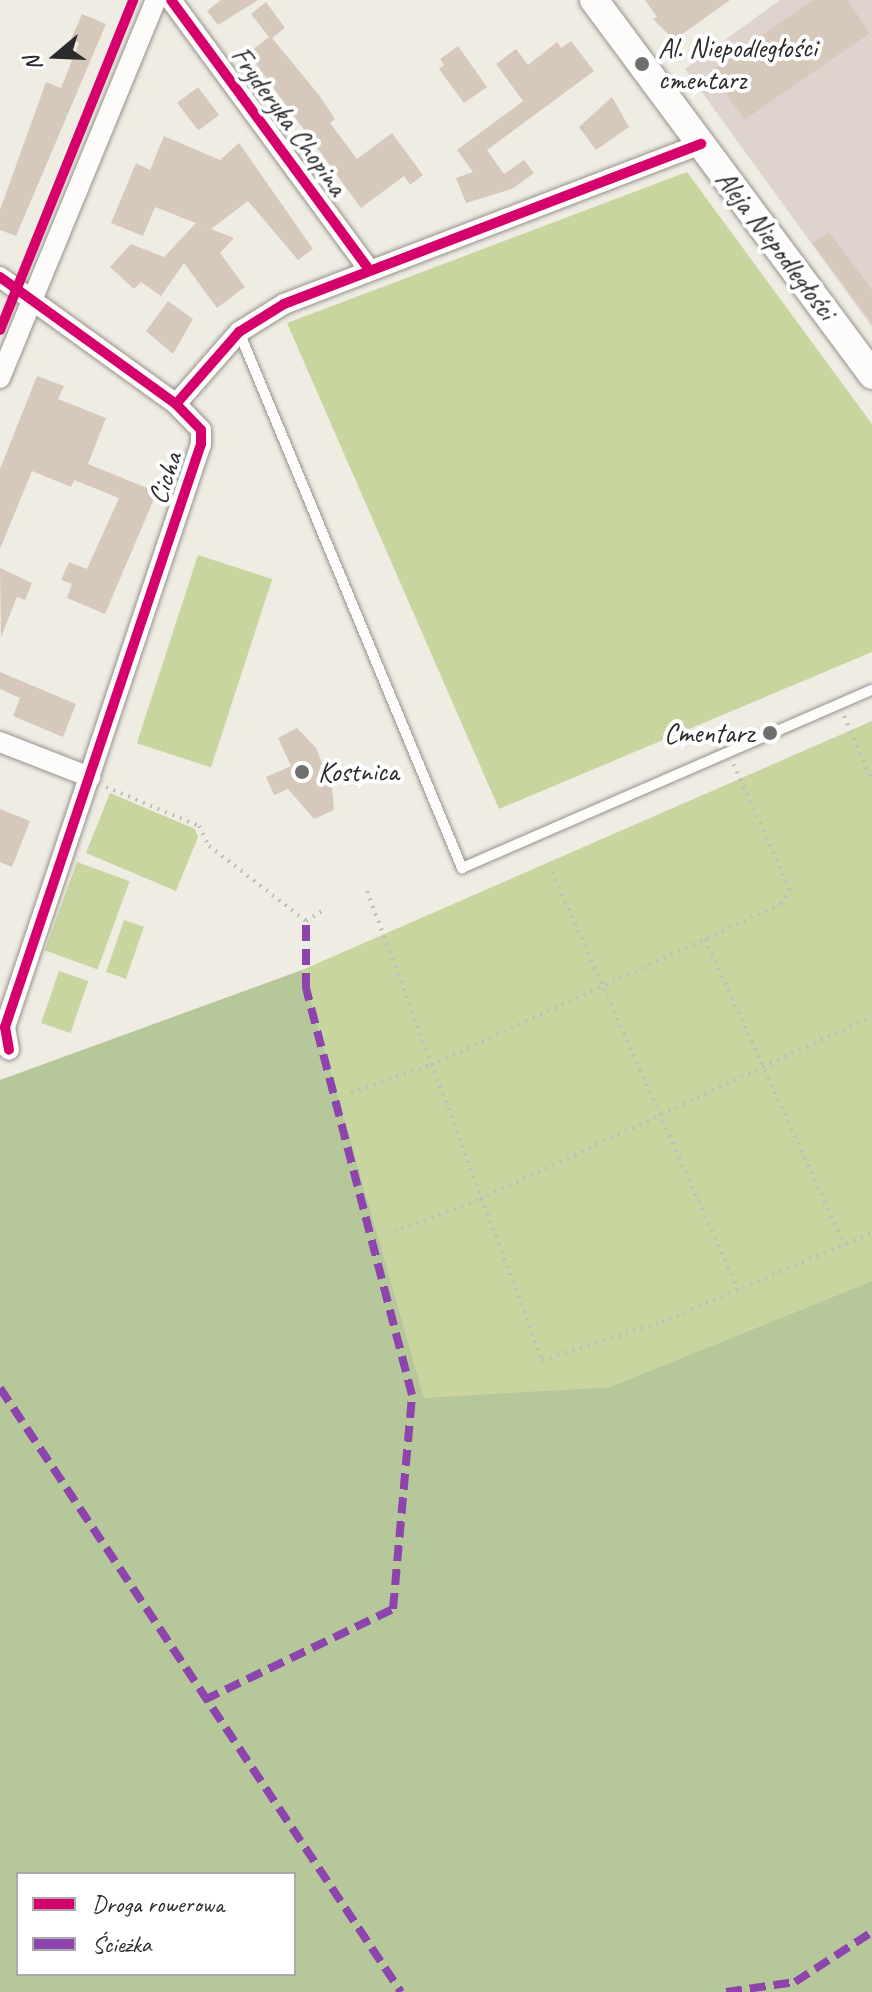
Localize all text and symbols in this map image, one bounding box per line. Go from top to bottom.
north arrow [16,16,96,96]
place label: Al. Niepodległości cmentarz [658,31,817,97]
street label: Fryderyka Chopina [224,40,354,202]
text: N [18,53,49,75]
marker: Al. Niepodległości cmentarz [633,55,651,73]
street label: Aleja Niepodległości [709,163,843,327]
street label: Cicha [141,448,189,508]
place label: Cmentarz [664,716,754,750]
marker: Cmentarz [761,724,779,742]
place label: Kostnica [318,755,398,789]
marker: Kostnica [293,763,311,781]
legend [16,1872,296,1976]
text: Droga rowerowa [92,1889,224,1919]
text: Ścieżka [92,1929,151,1959]

